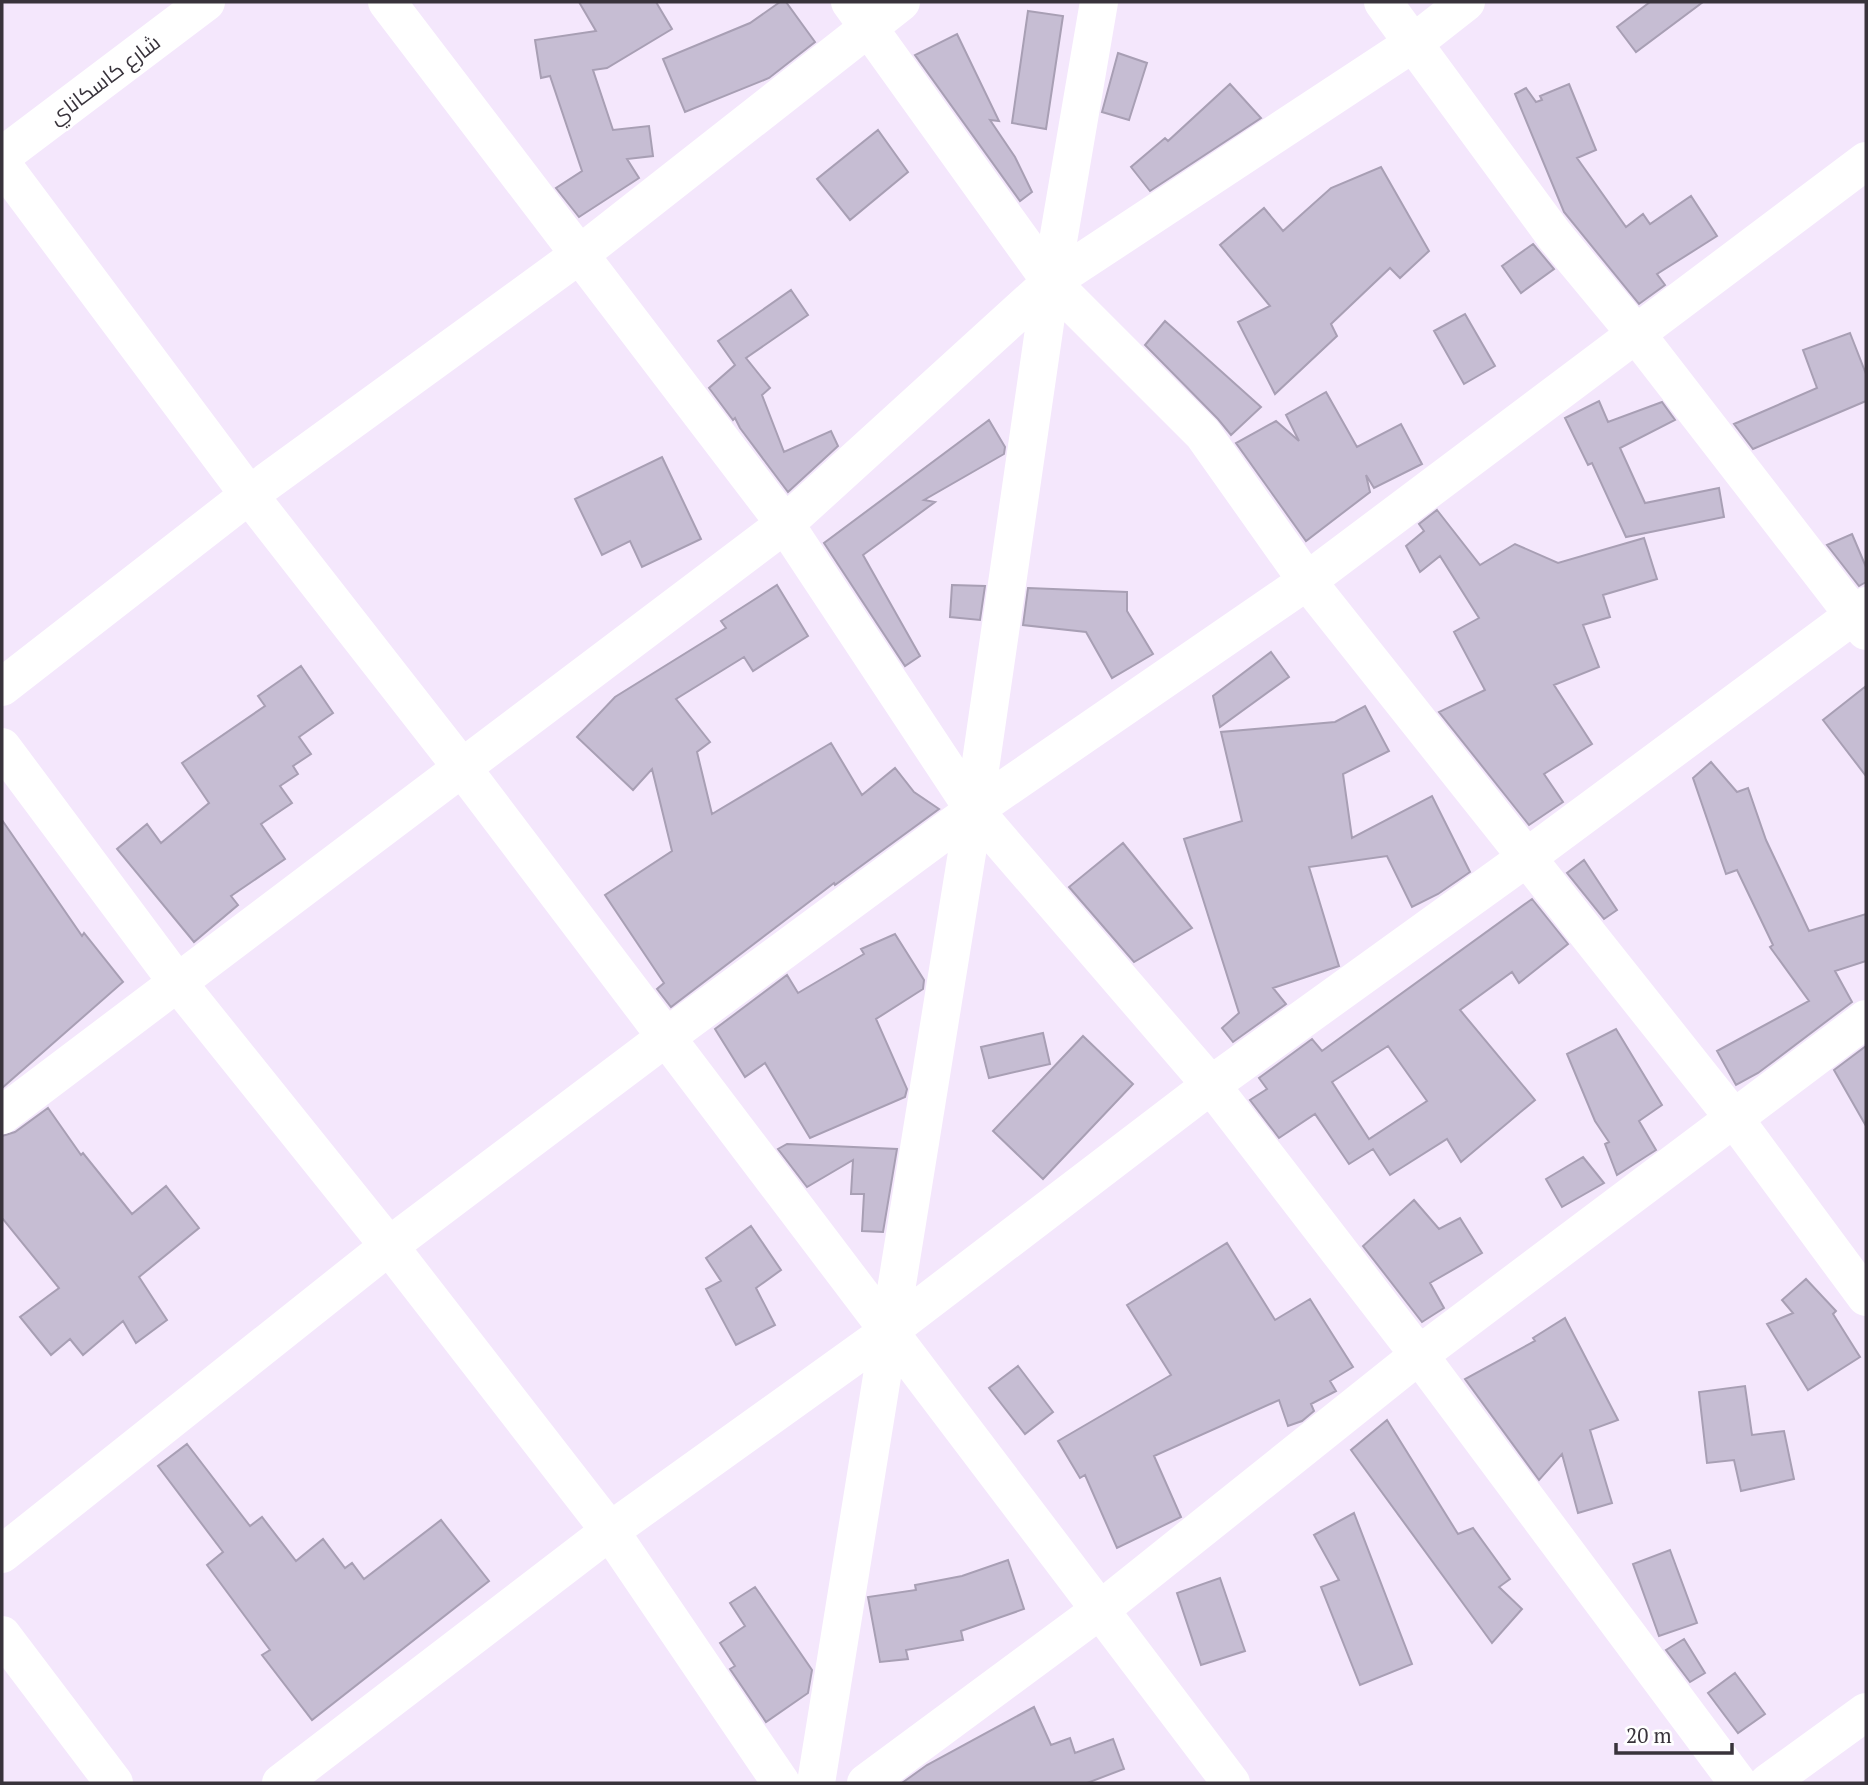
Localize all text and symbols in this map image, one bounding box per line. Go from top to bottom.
street label: شارع كاسكاناي [42,28,167,133]
scale bar [1616,1712,1731,1756]
text: 20 m [1626,1721,1672,1749]

